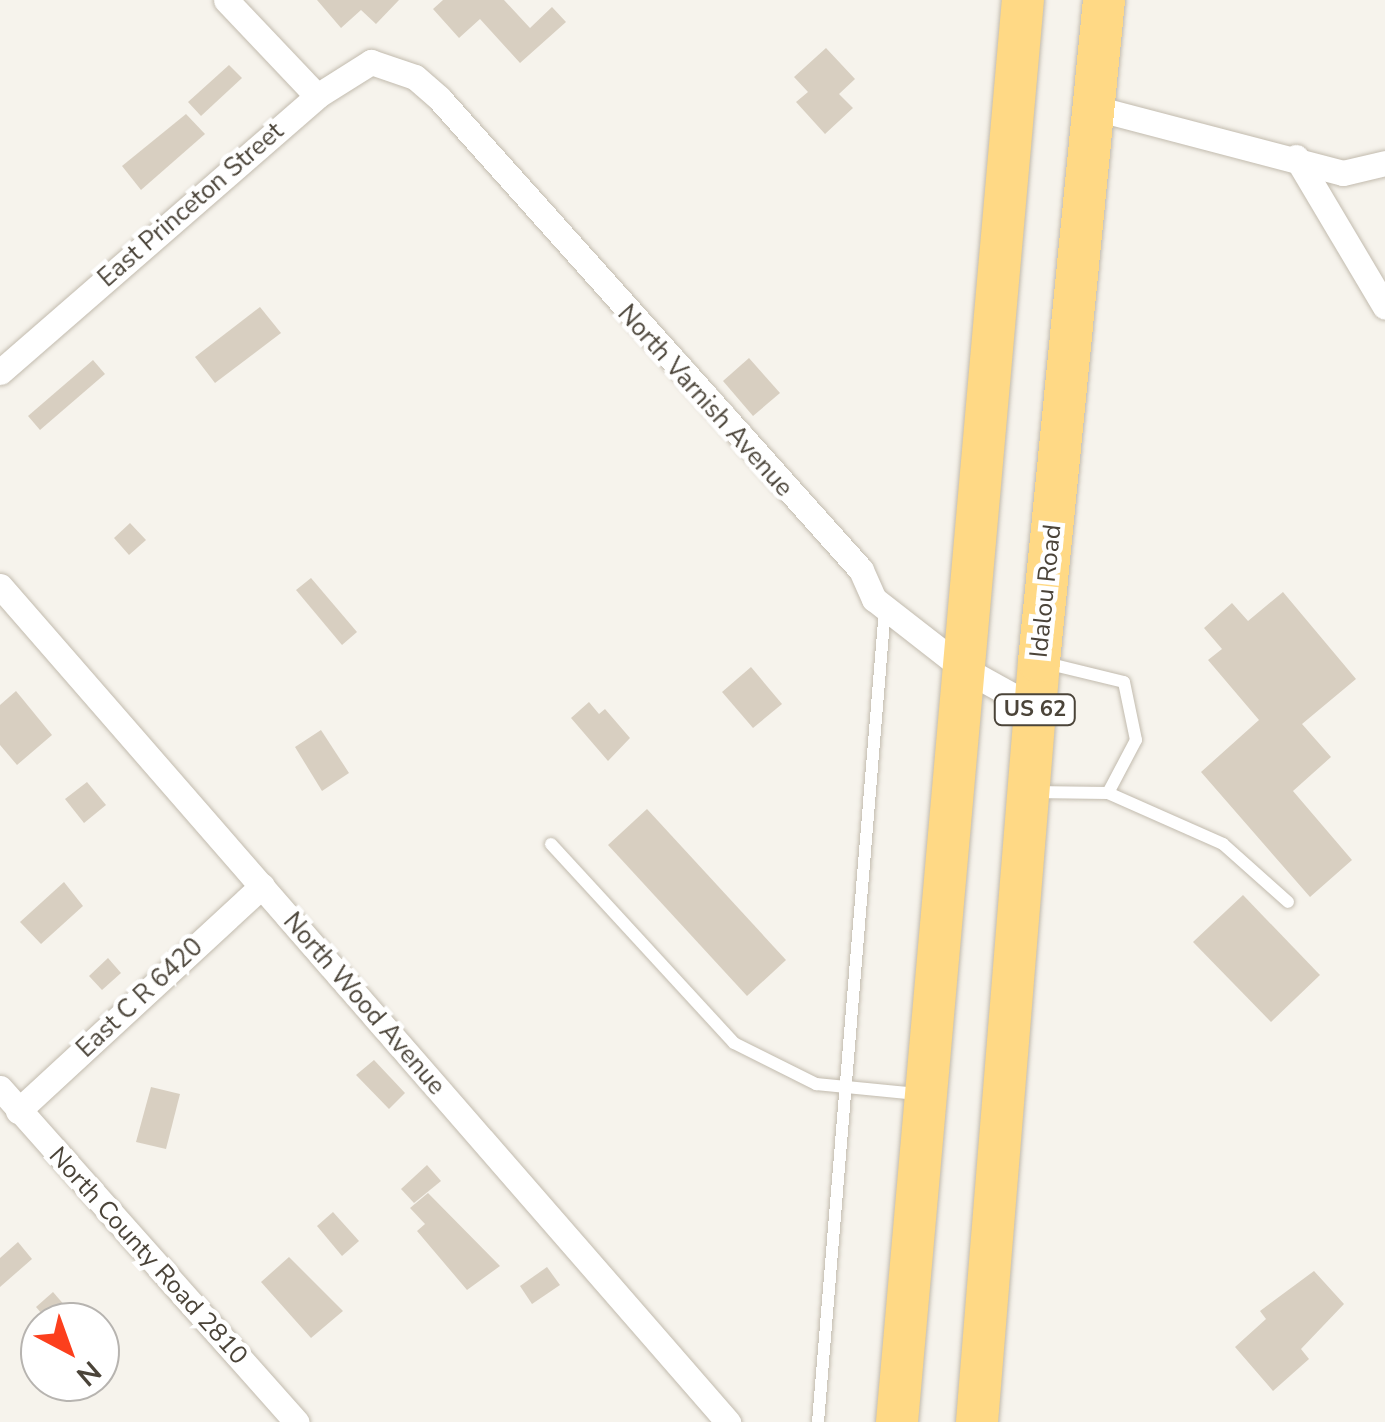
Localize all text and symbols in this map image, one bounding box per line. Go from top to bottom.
street label: East Princeton Street [92,117,290,293]
street label: North Varnish Avenue [611,299,799,503]
street label: Idalou Road [1024,523,1068,659]
road number: US 62 [992,693,1078,727]
street label: North Wood Avenue [277,907,451,1101]
street label: East C R 6420 [71,932,209,1064]
street label: North County Road 2810 [42,1141,254,1371]
north arrow [20,1302,120,1402]
text: N [68,1352,109,1394]

